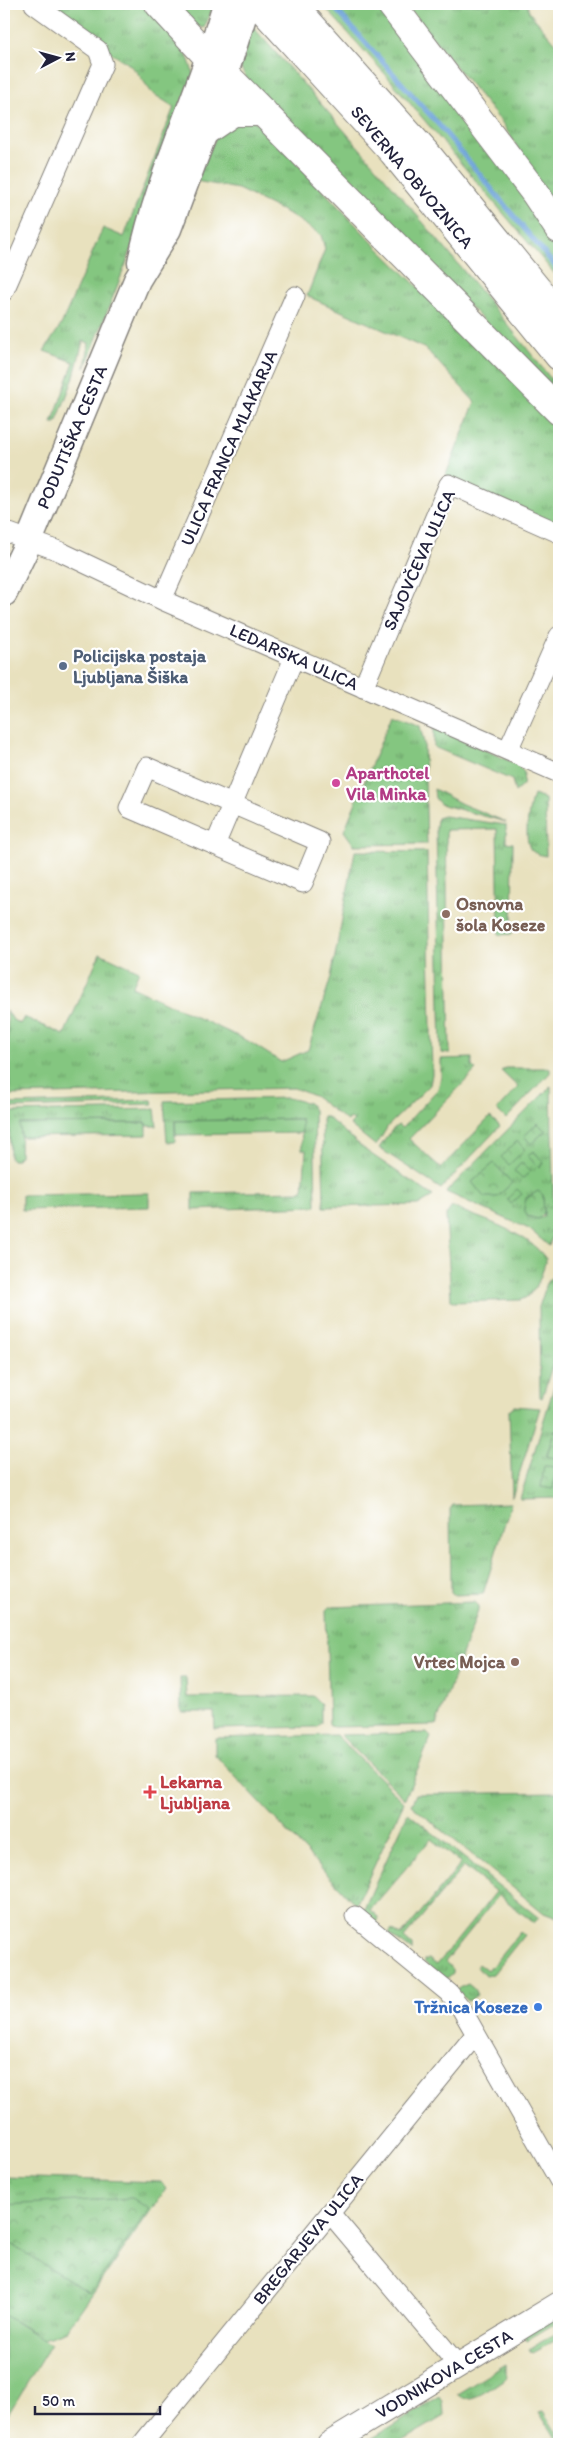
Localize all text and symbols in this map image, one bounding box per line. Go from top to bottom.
north arrow [32,32,82,82]
text: N [61,51,79,62]
street label: SEVERNA OBVOZNICA [346,101,479,253]
street label: ULICA FRANCA MLAKARJA [176,346,282,549]
street label: PODUTIŠKA CESTA [32,361,112,512]
street label: SAJOVČEVA ULICA [378,486,460,634]
street label: LEDARSKA ULICA [226,619,362,695]
place label: Policijska postaja Ljubljana Šiška [73,645,207,688]
marker: Policijska postaja Ljubljana Šiška [57,660,69,672]
place label: Aparthotel Vila Minka [345,762,430,805]
marker: Aparthotel Vila Minka [330,777,342,789]
place label: Osnovna šola Koseze [456,893,546,936]
marker: Osnovna šola Koseze [440,908,452,920]
place label: Vrtec Mojca [414,1651,506,1673]
marker: Vrtec Mojca [509,1656,521,1668]
place label: Lekarna Ljubljana [160,1771,231,1814]
marker: Lekarna Ljubljana [144,1786,156,1798]
place label: Tržnica Koseze [413,1996,528,2018]
marker: Tržnica Koseze [532,2001,544,2013]
street label: BREGARJEVA ULICA [248,2168,368,2309]
street label: VODNIKOVA CESTA [372,2324,517,2424]
scale bar [35,2383,160,2415]
text: 50 m [42,2392,75,2410]

